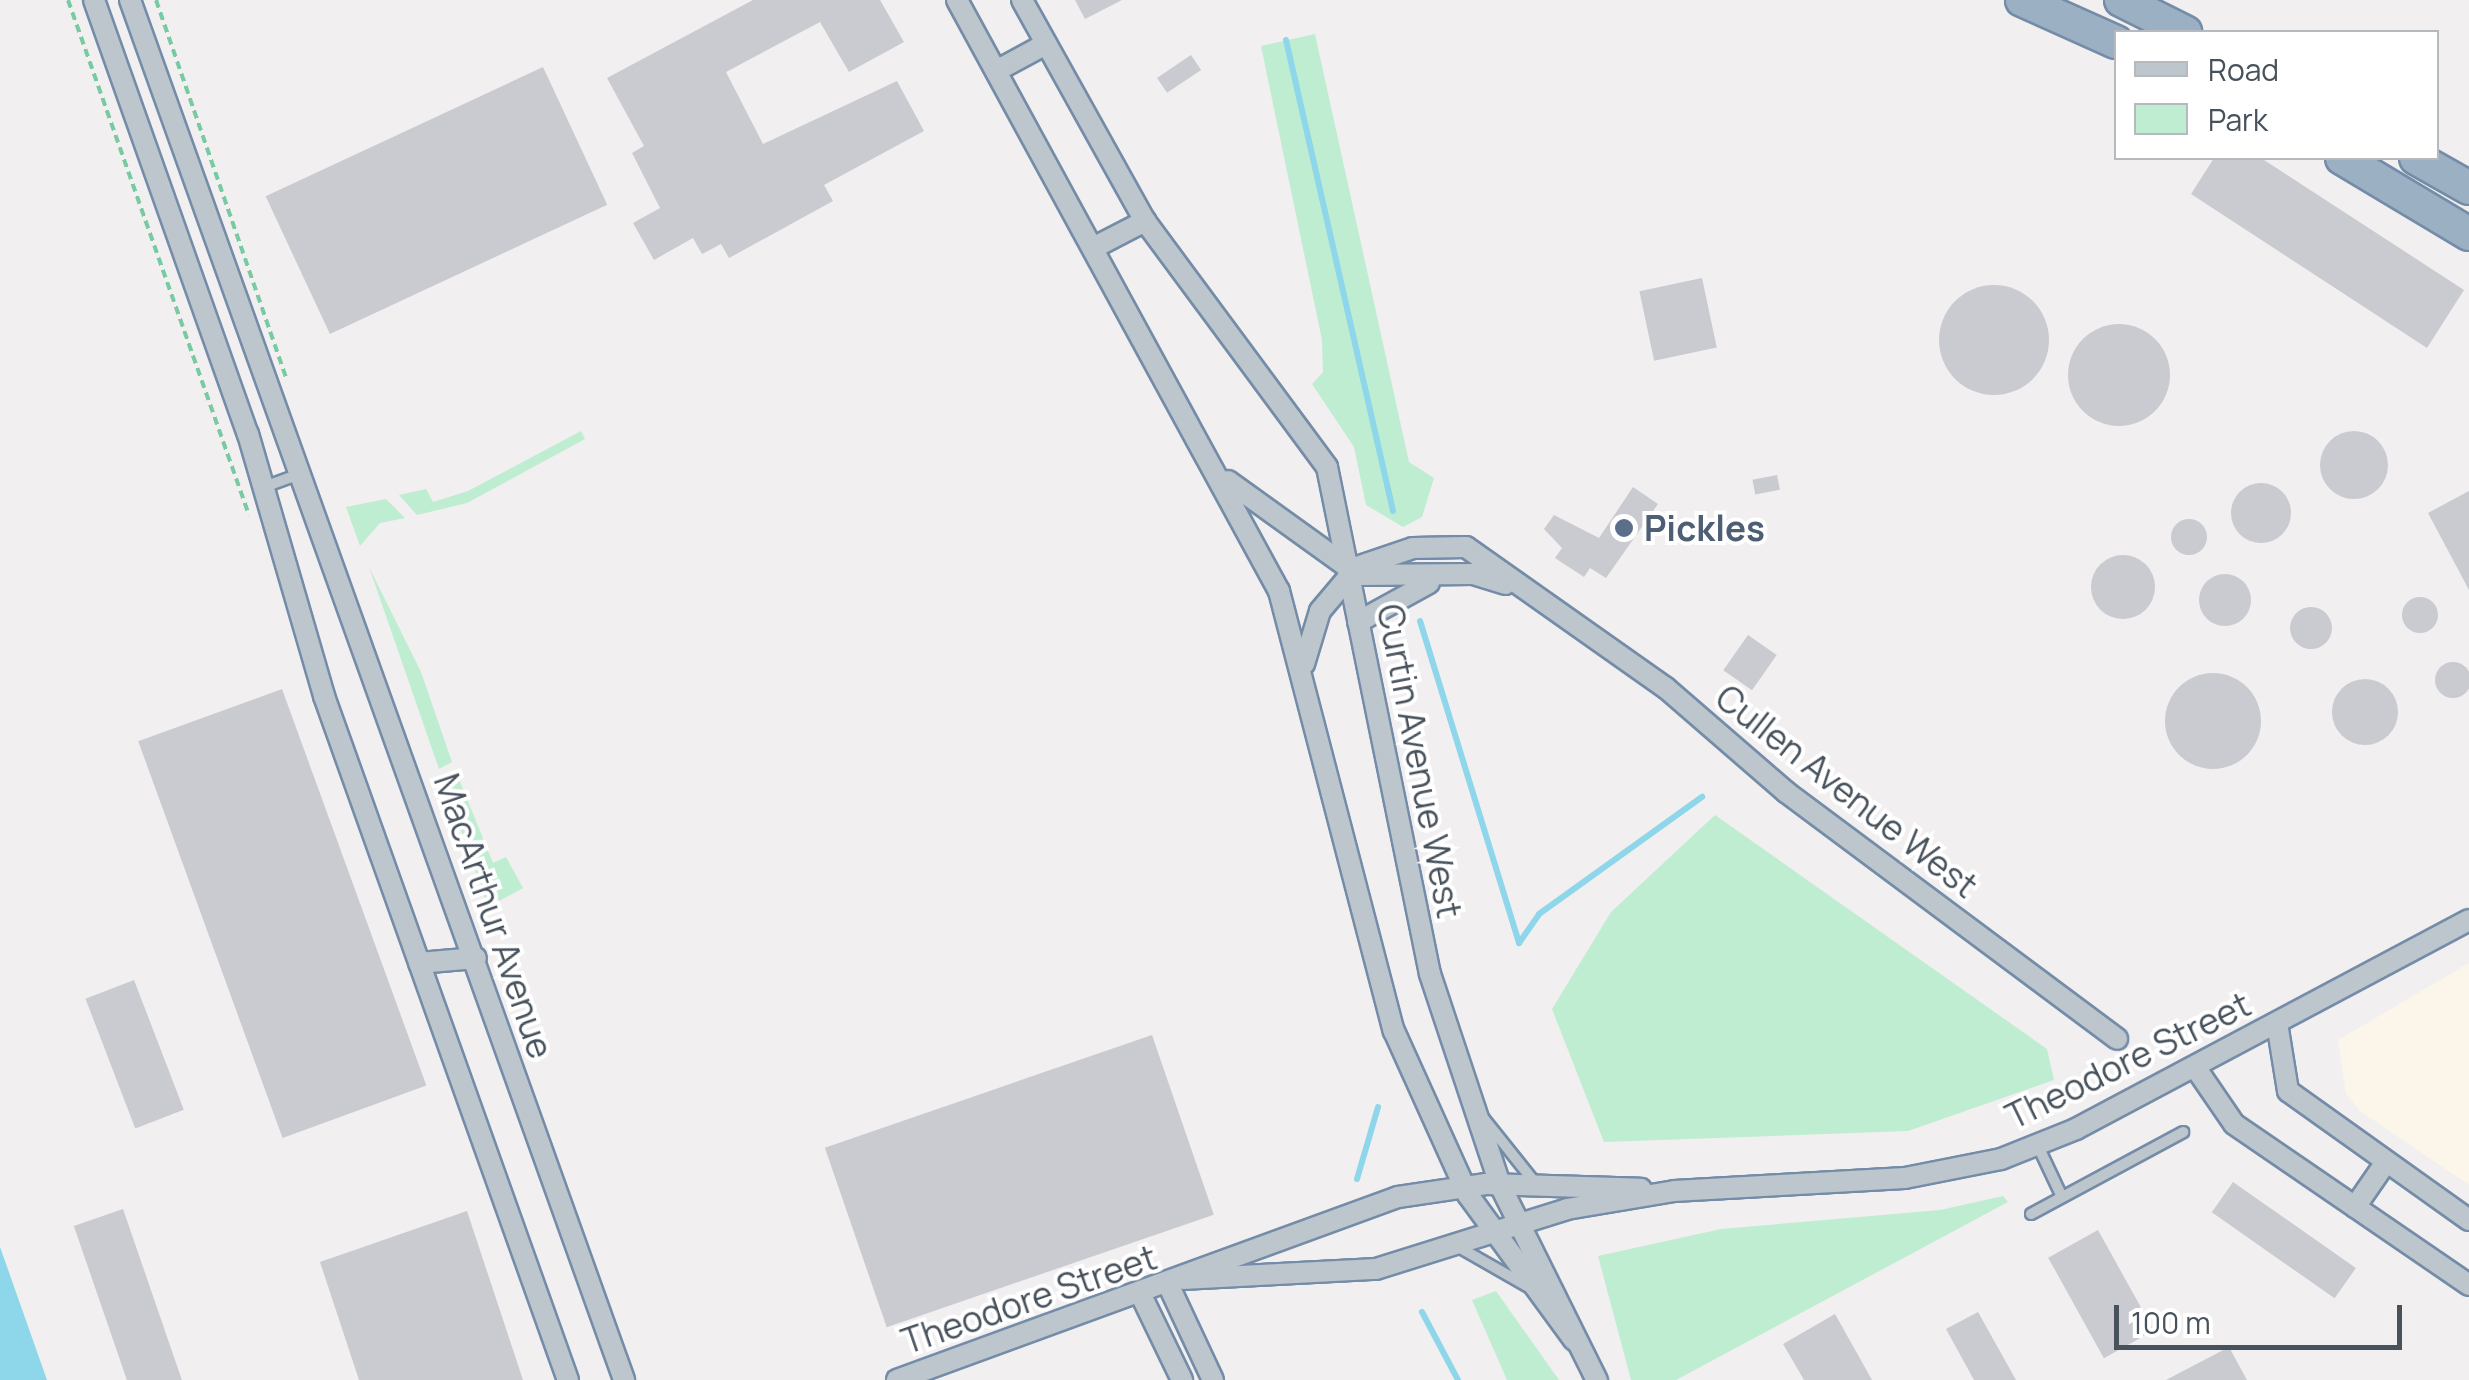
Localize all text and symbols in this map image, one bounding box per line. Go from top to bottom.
legend [2114,30,2439,160]
text: Road [2208,49,2279,90]
text: Park [2208,99,2268,140]
place label: Pickles [1644,507,1765,549]
marker: Pickles [1613,517,1635,539]
street label: Curtin Avenue West [1369,601,1471,921]
street label: Cullen Avenue West [1708,676,1986,906]
street label: MacArthur Avenue [426,768,562,1064]
street label: Theodore Street [1999,983,2257,1137]
street label: Theodore Street [896,1236,1162,1362]
scale bar [2119,1285,2406,1347]
text: 100 m [2131,1302,2211,1343]

